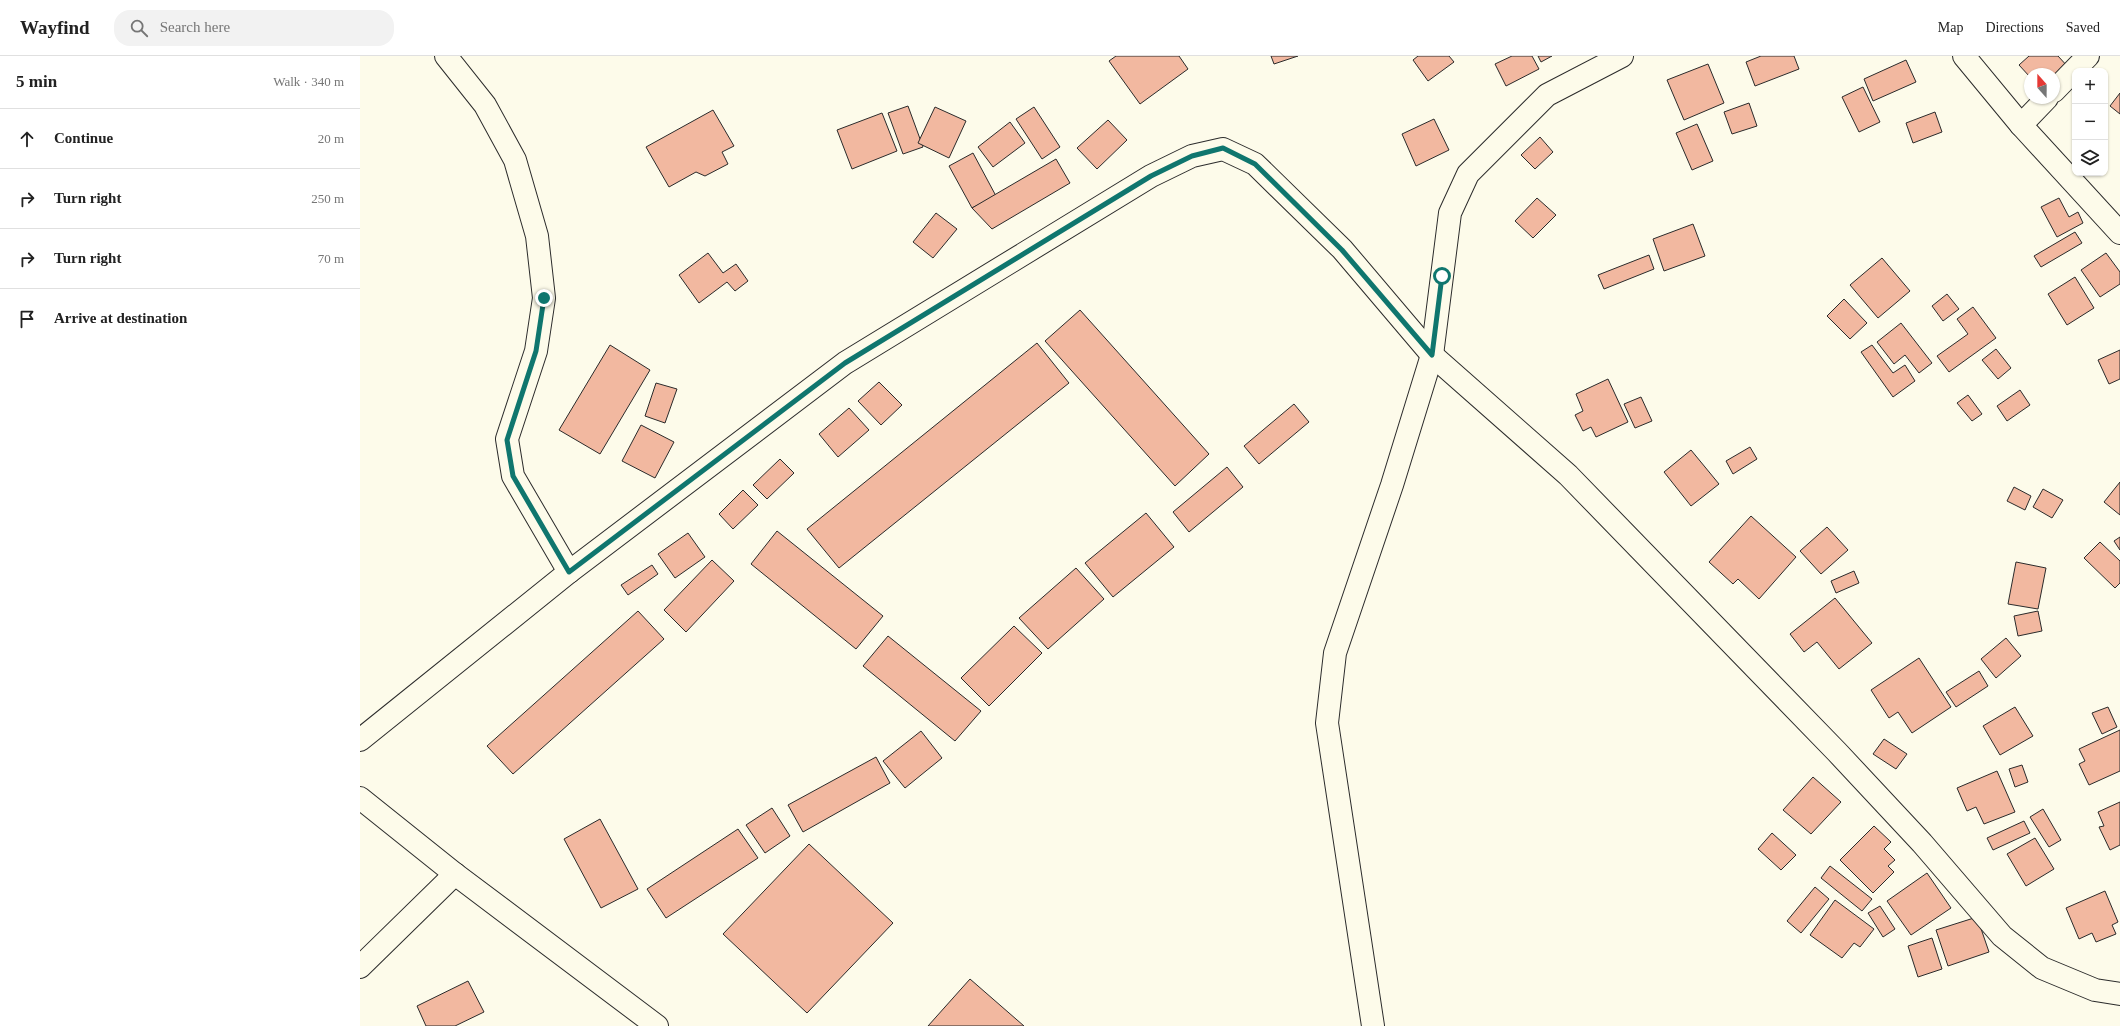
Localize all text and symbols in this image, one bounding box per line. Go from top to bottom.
search box [114,10,394,46]
text: Wayfind [20,17,90,38]
icon: search [128,17,150,39]
text: Search here [160,19,230,35]
text: Map [1938,20,1963,35]
text: Directions [1985,20,2044,35]
text: Saved [2066,20,2100,35]
north arrow [2024,68,2060,104]
map controls [2072,68,2108,176]
button: + [2072,68,2108,104]
text: 5 min [16,72,57,91]
text: Walk · 340 m [273,74,344,89]
button: − [2072,104,2108,140]
icon: ahead [16,128,38,150]
text: Continue [54,130,113,146]
text: 20 m [318,131,344,146]
button: layers [2072,140,2108,176]
icon: right [16,188,38,210]
text: Turn right [54,190,121,206]
text: 250 m [311,191,344,206]
icon: right [16,248,38,270]
text: Turn right [54,250,121,266]
text: 70 m [318,251,344,266]
route start [1433,267,1451,285]
route end [535,289,553,307]
icon: arrive [16,308,38,330]
text: Arrive at destination [54,310,187,326]

